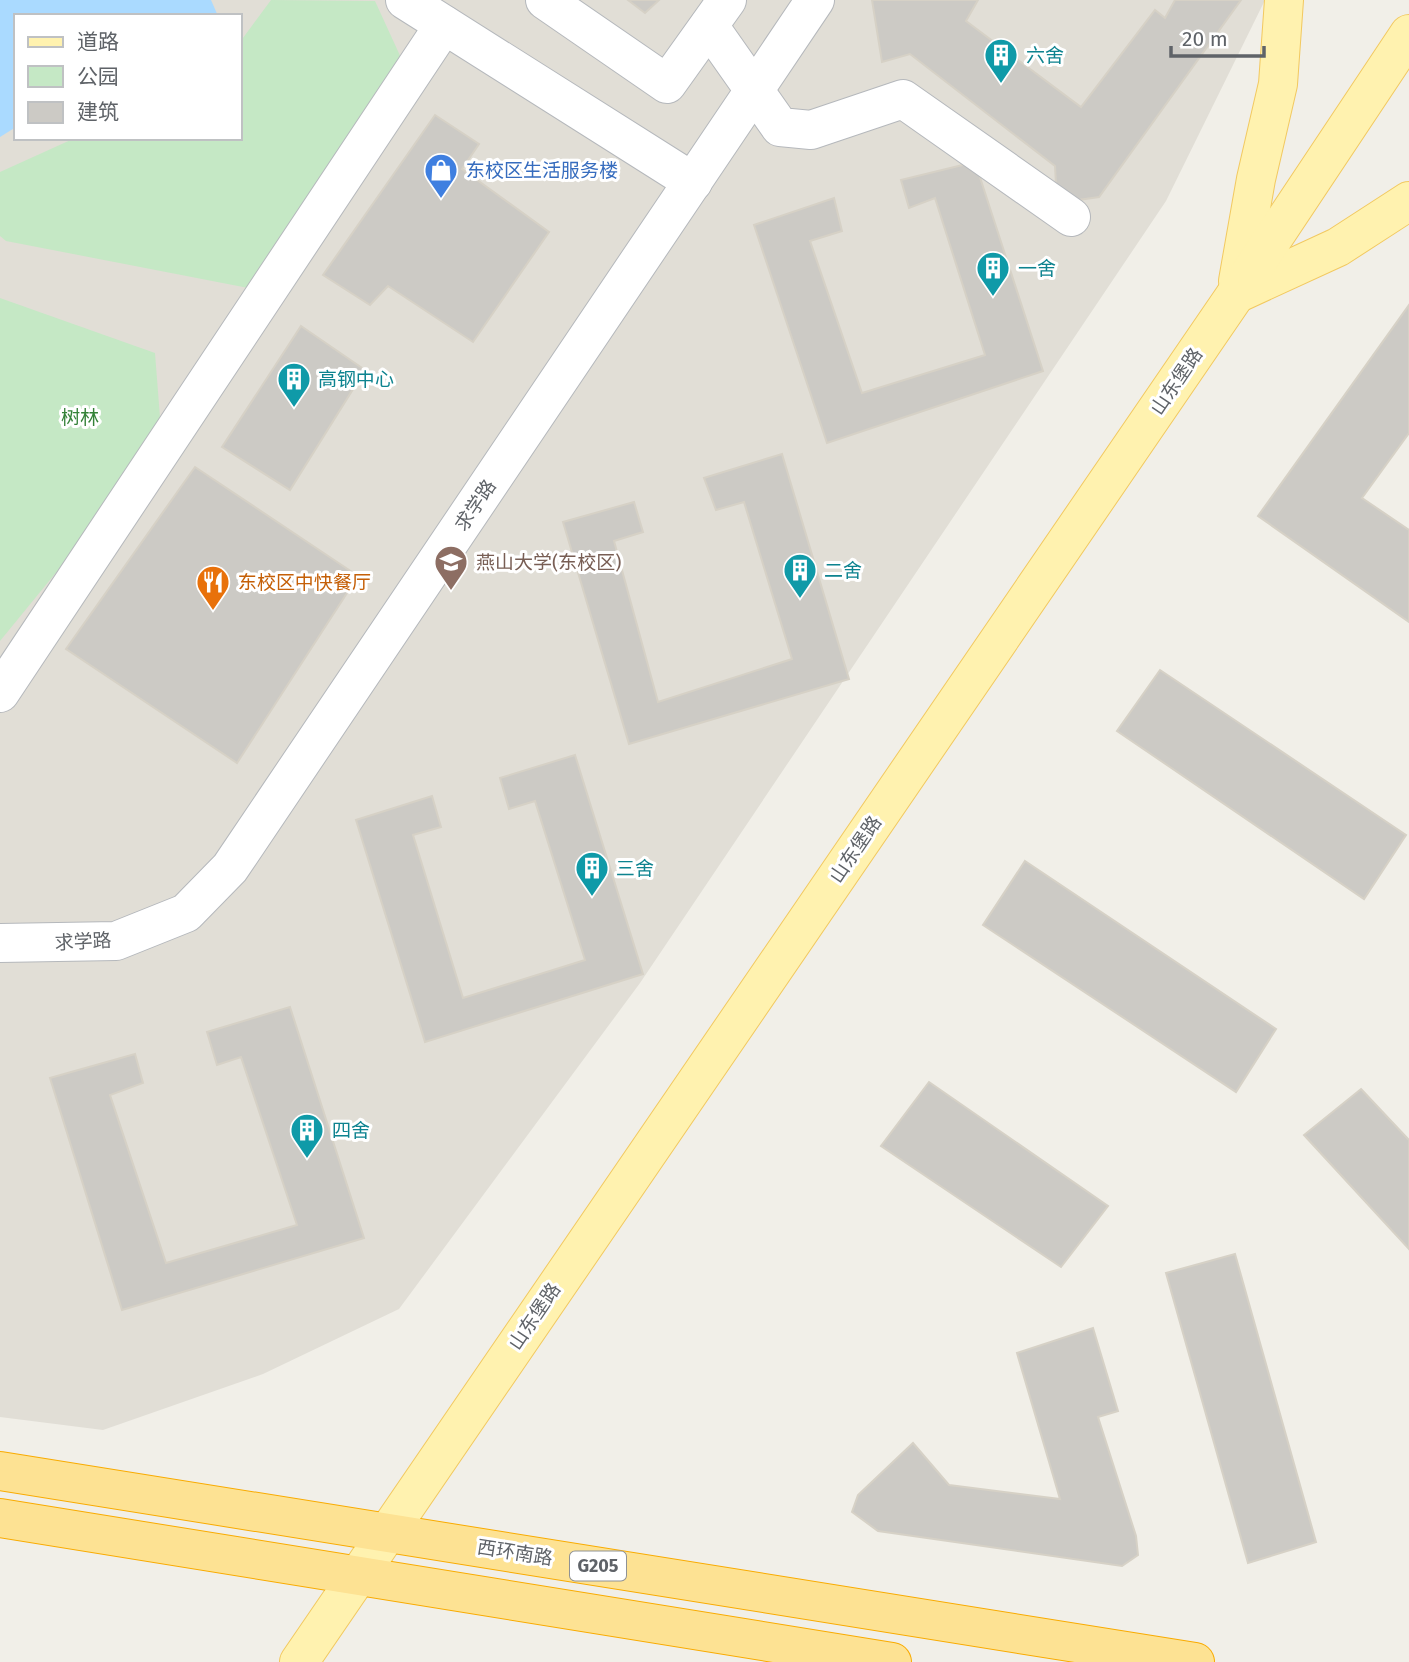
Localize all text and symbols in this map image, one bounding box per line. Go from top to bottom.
legend [14,14,242,140]
scale bar [1171,14,1264,58]
text: 20 m [1182,26,1228,52]
text: 道路 [77,29,119,55]
building icon: 六舍 [982,36,1020,85]
place label: 六舍 [1026,44,1064,67]
text: 公园 [77,64,119,90]
text: 建筑 [77,99,119,125]
shop icon: 东校区生活服务楼 [422,151,460,200]
place label: 东校区生活服务楼 [466,159,618,182]
building icon: 一舍 [974,249,1012,298]
place label: 一舍 [1018,257,1056,280]
street label: 山东堡路 [1146,343,1207,419]
building icon: 高钢中心 [275,360,313,409]
place label: 高钢中心 [318,368,394,391]
park label: 树林 [61,406,99,429]
street label: 求学路 [450,475,501,535]
school or university icon: 燕山大学(东校区) [432,543,470,592]
place label: 燕山大学(东校区) [476,551,621,574]
building icon: 二舍 [781,551,819,600]
place label: 二舍 [824,559,862,582]
restaurant icon: 东校区中快餐厅 [194,563,232,612]
place label: 东校区中快餐厅 [238,571,371,594]
street label: 山东堡路 [825,811,886,887]
building icon: 三舍 [573,849,611,898]
place label: 三舍 [616,857,654,880]
street label: 求学路 [54,929,112,954]
building icon: 四舍 [288,1111,326,1160]
place label: 四舍 [332,1119,370,1142]
street label: 山东堡路 [504,1278,565,1354]
street label: 西环南路 [476,1535,554,1570]
road number: G205 [570,1552,626,1581]

